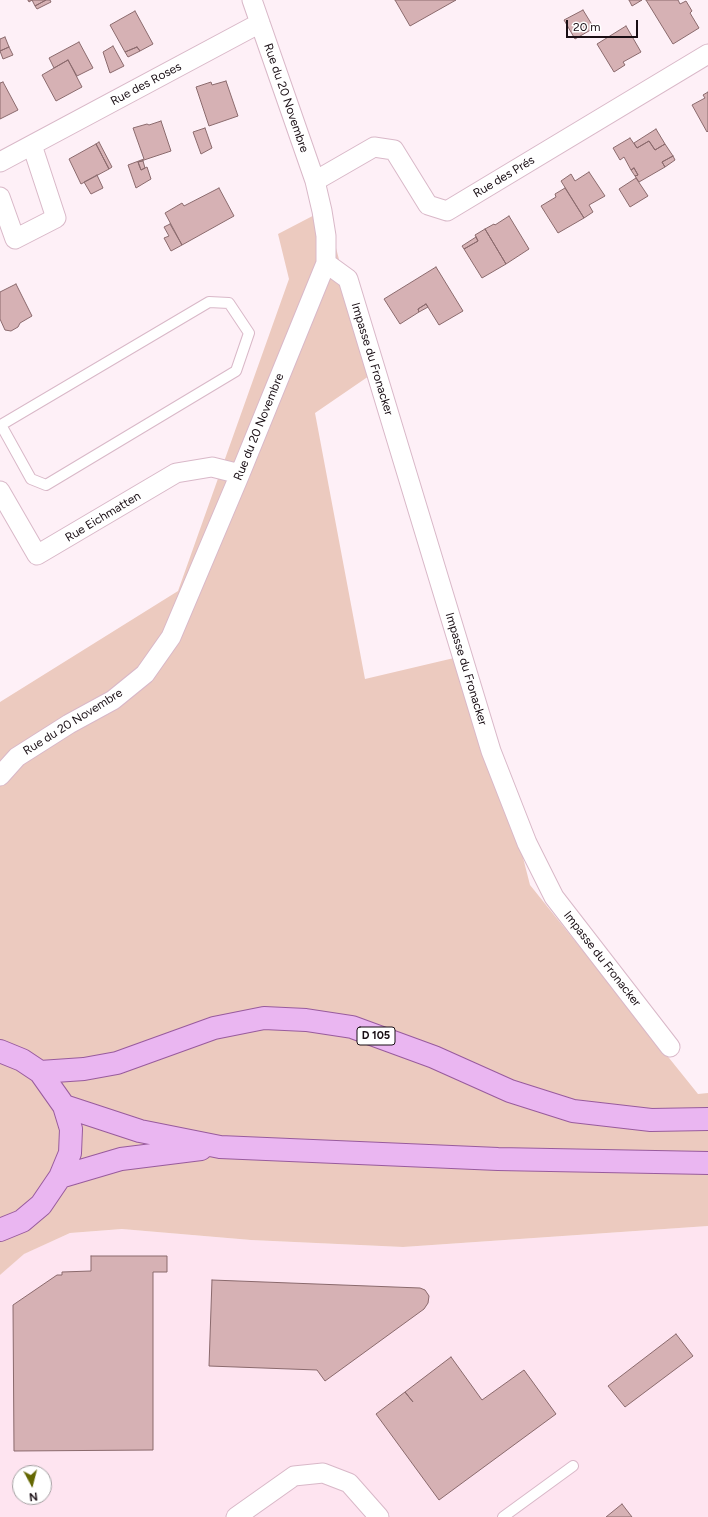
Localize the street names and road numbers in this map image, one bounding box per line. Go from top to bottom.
street label: Rue du 20 Novembre [261,42,311,154]
street label: Rue des Roses [108,59,184,109]
street label: Rue des Prés [471,153,537,201]
street label: Impasse du Fronacker [348,301,396,417]
street label: Rue du 20 Novembre [231,371,287,483]
street label: Rue Eichmatten [63,489,143,545]
street label: Impasse du Fronacker [442,611,490,727]
street label: Rue du 20 Novembre [21,686,125,758]
street label: Impasse du Fronacker [560,908,644,1010]
road number: D 105 [357,1027,395,1045]

